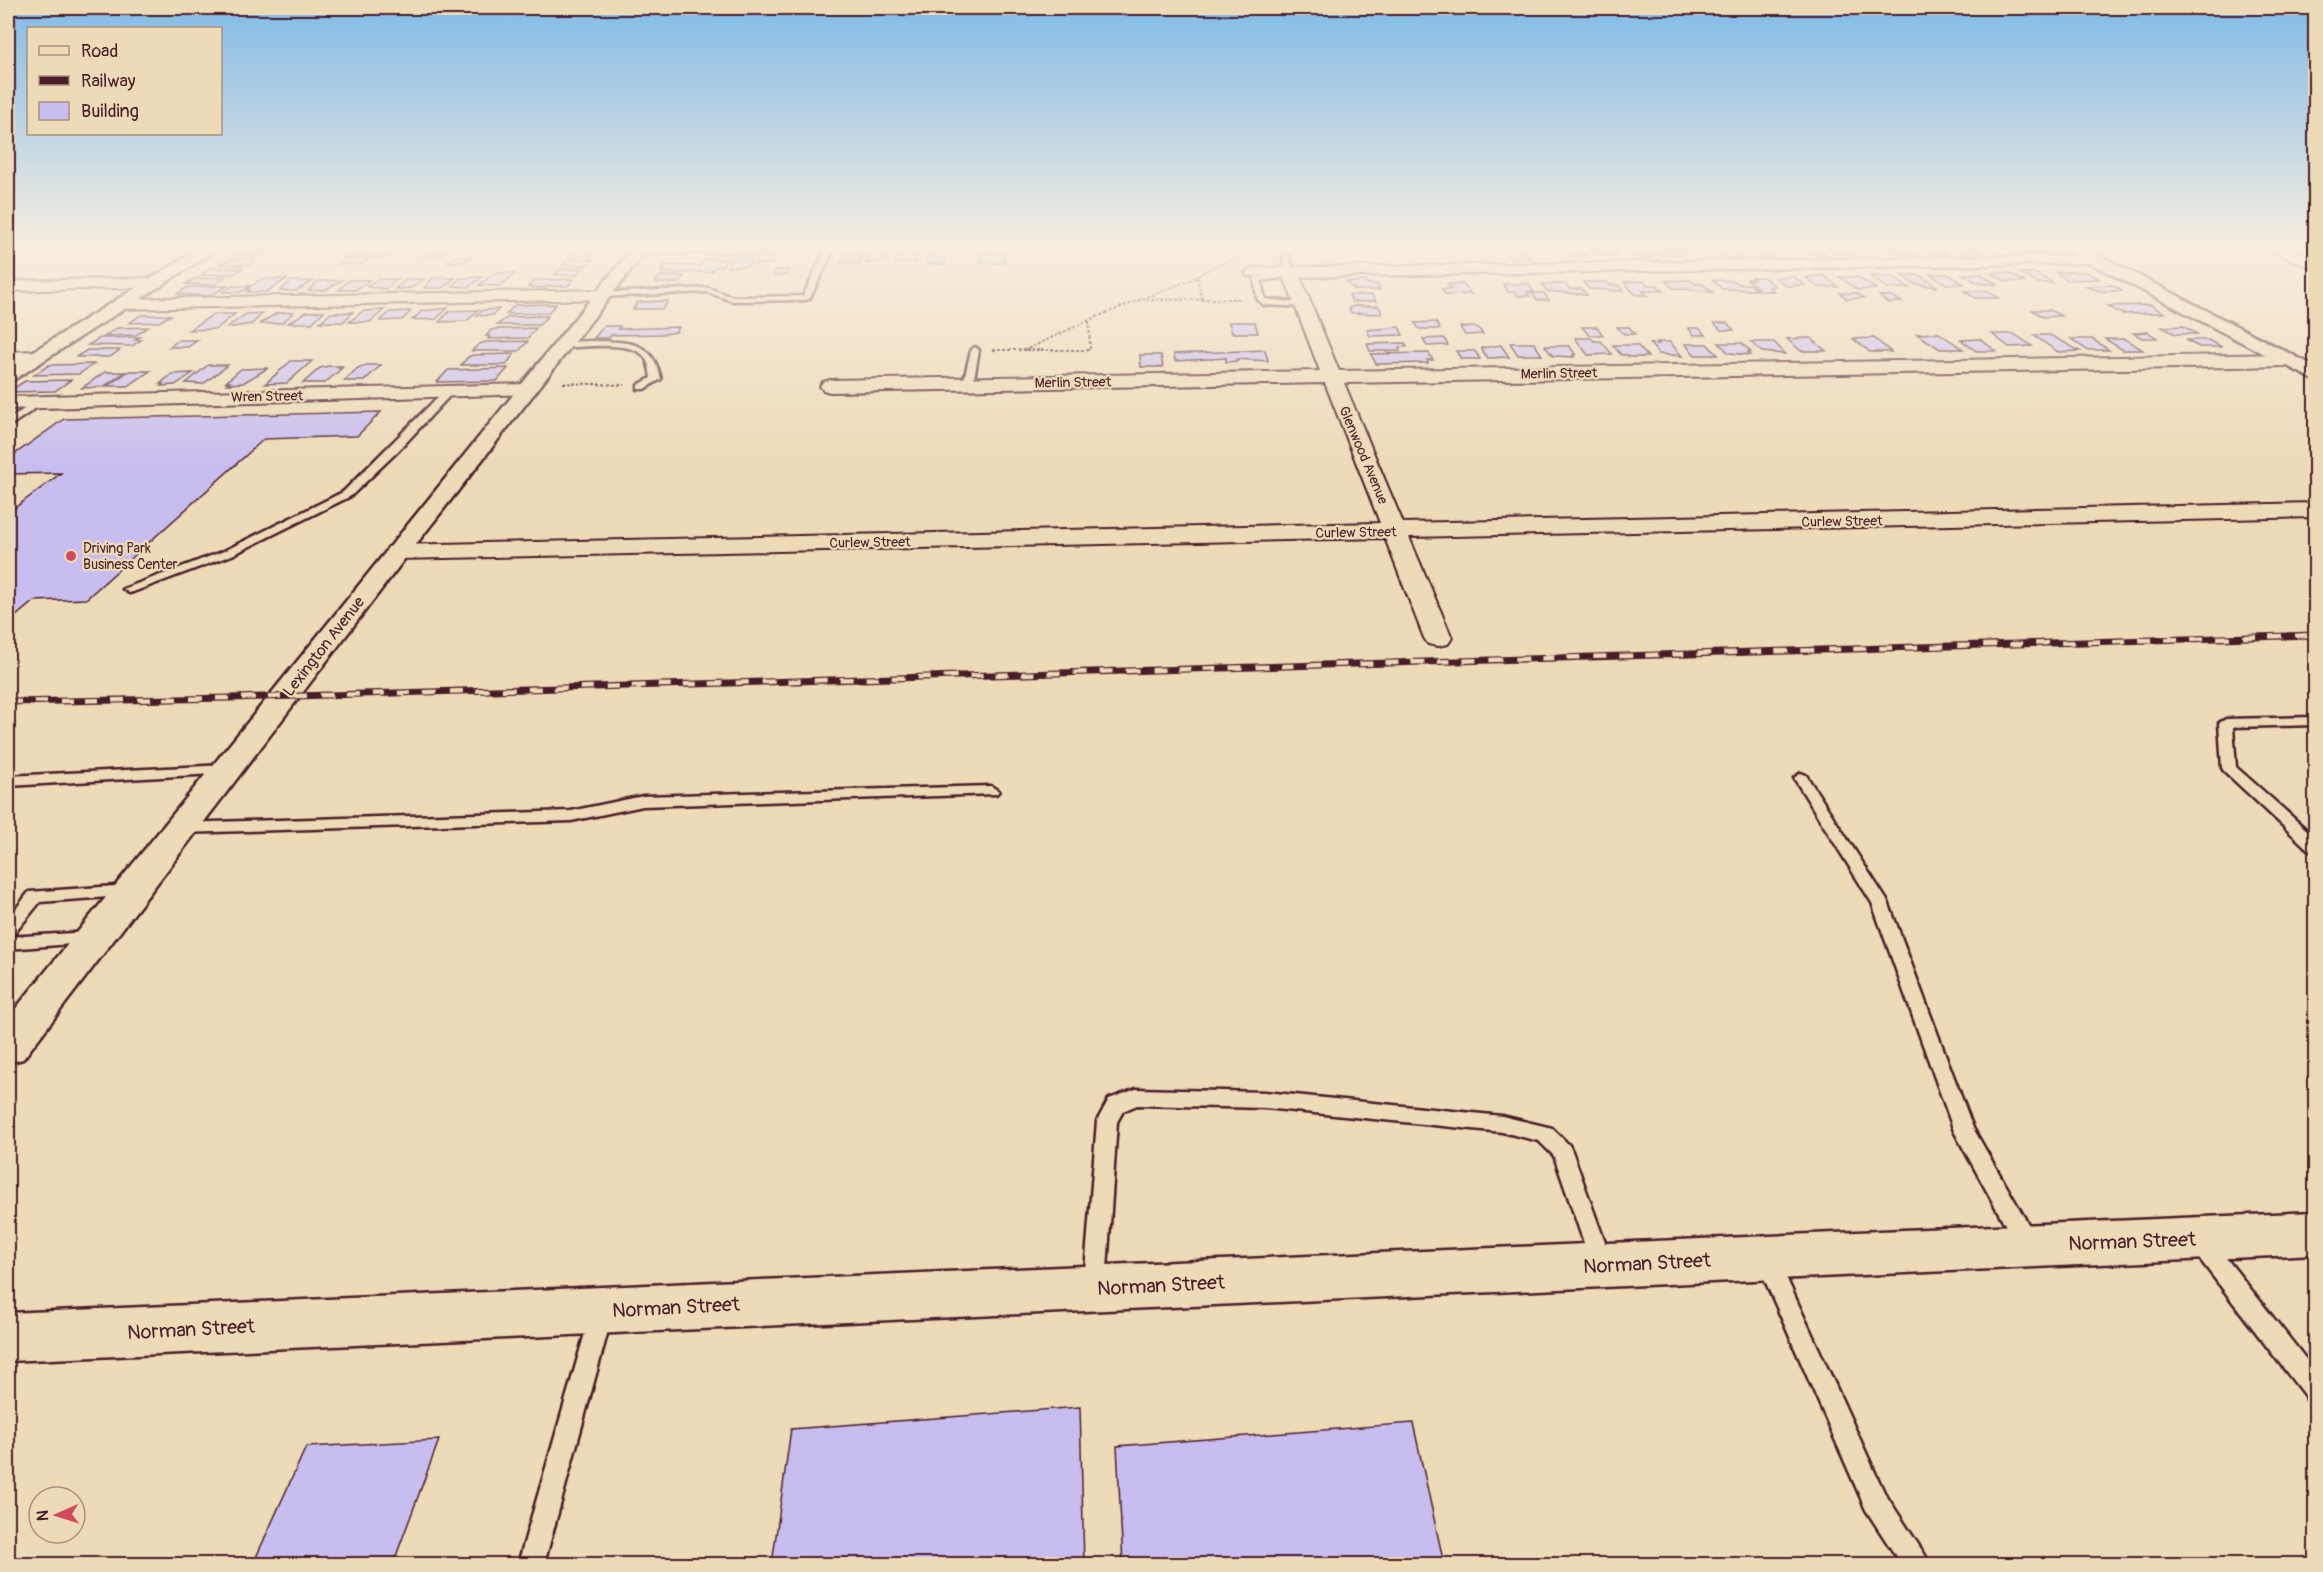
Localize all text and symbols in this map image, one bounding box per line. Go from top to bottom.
legend [27,27,222,135]
text: Road [81,40,118,63]
text: Railway [81,70,136,93]
text: Building [81,100,139,123]
street label: Merlin Street [1521,364,1598,383]
street label: Merlin Street [1035,373,1112,392]
street label: Wren Street [231,387,304,406]
street label: Glenwood Avenue [1335,404,1392,507]
street label: Curlew Street [1801,512,1883,531]
street label: Curlew Street [1315,523,1397,542]
street label: Curlew Street [829,533,911,552]
place label: Driving Park Business Center [83,540,178,573]
marker: Driving Park Business Center [64,549,78,563]
street label: Lexington Avenue [279,593,369,701]
street label: Norman Street [2068,1227,2197,1256]
street label: Norman Street [1583,1248,1712,1279]
street label: Norman Street [1097,1270,1226,1301]
street label: Norman Street [612,1292,741,1323]
street label: Norman Street [127,1314,256,1345]
north arrow [27,1485,87,1545]
text: N [33,1510,53,1522]

